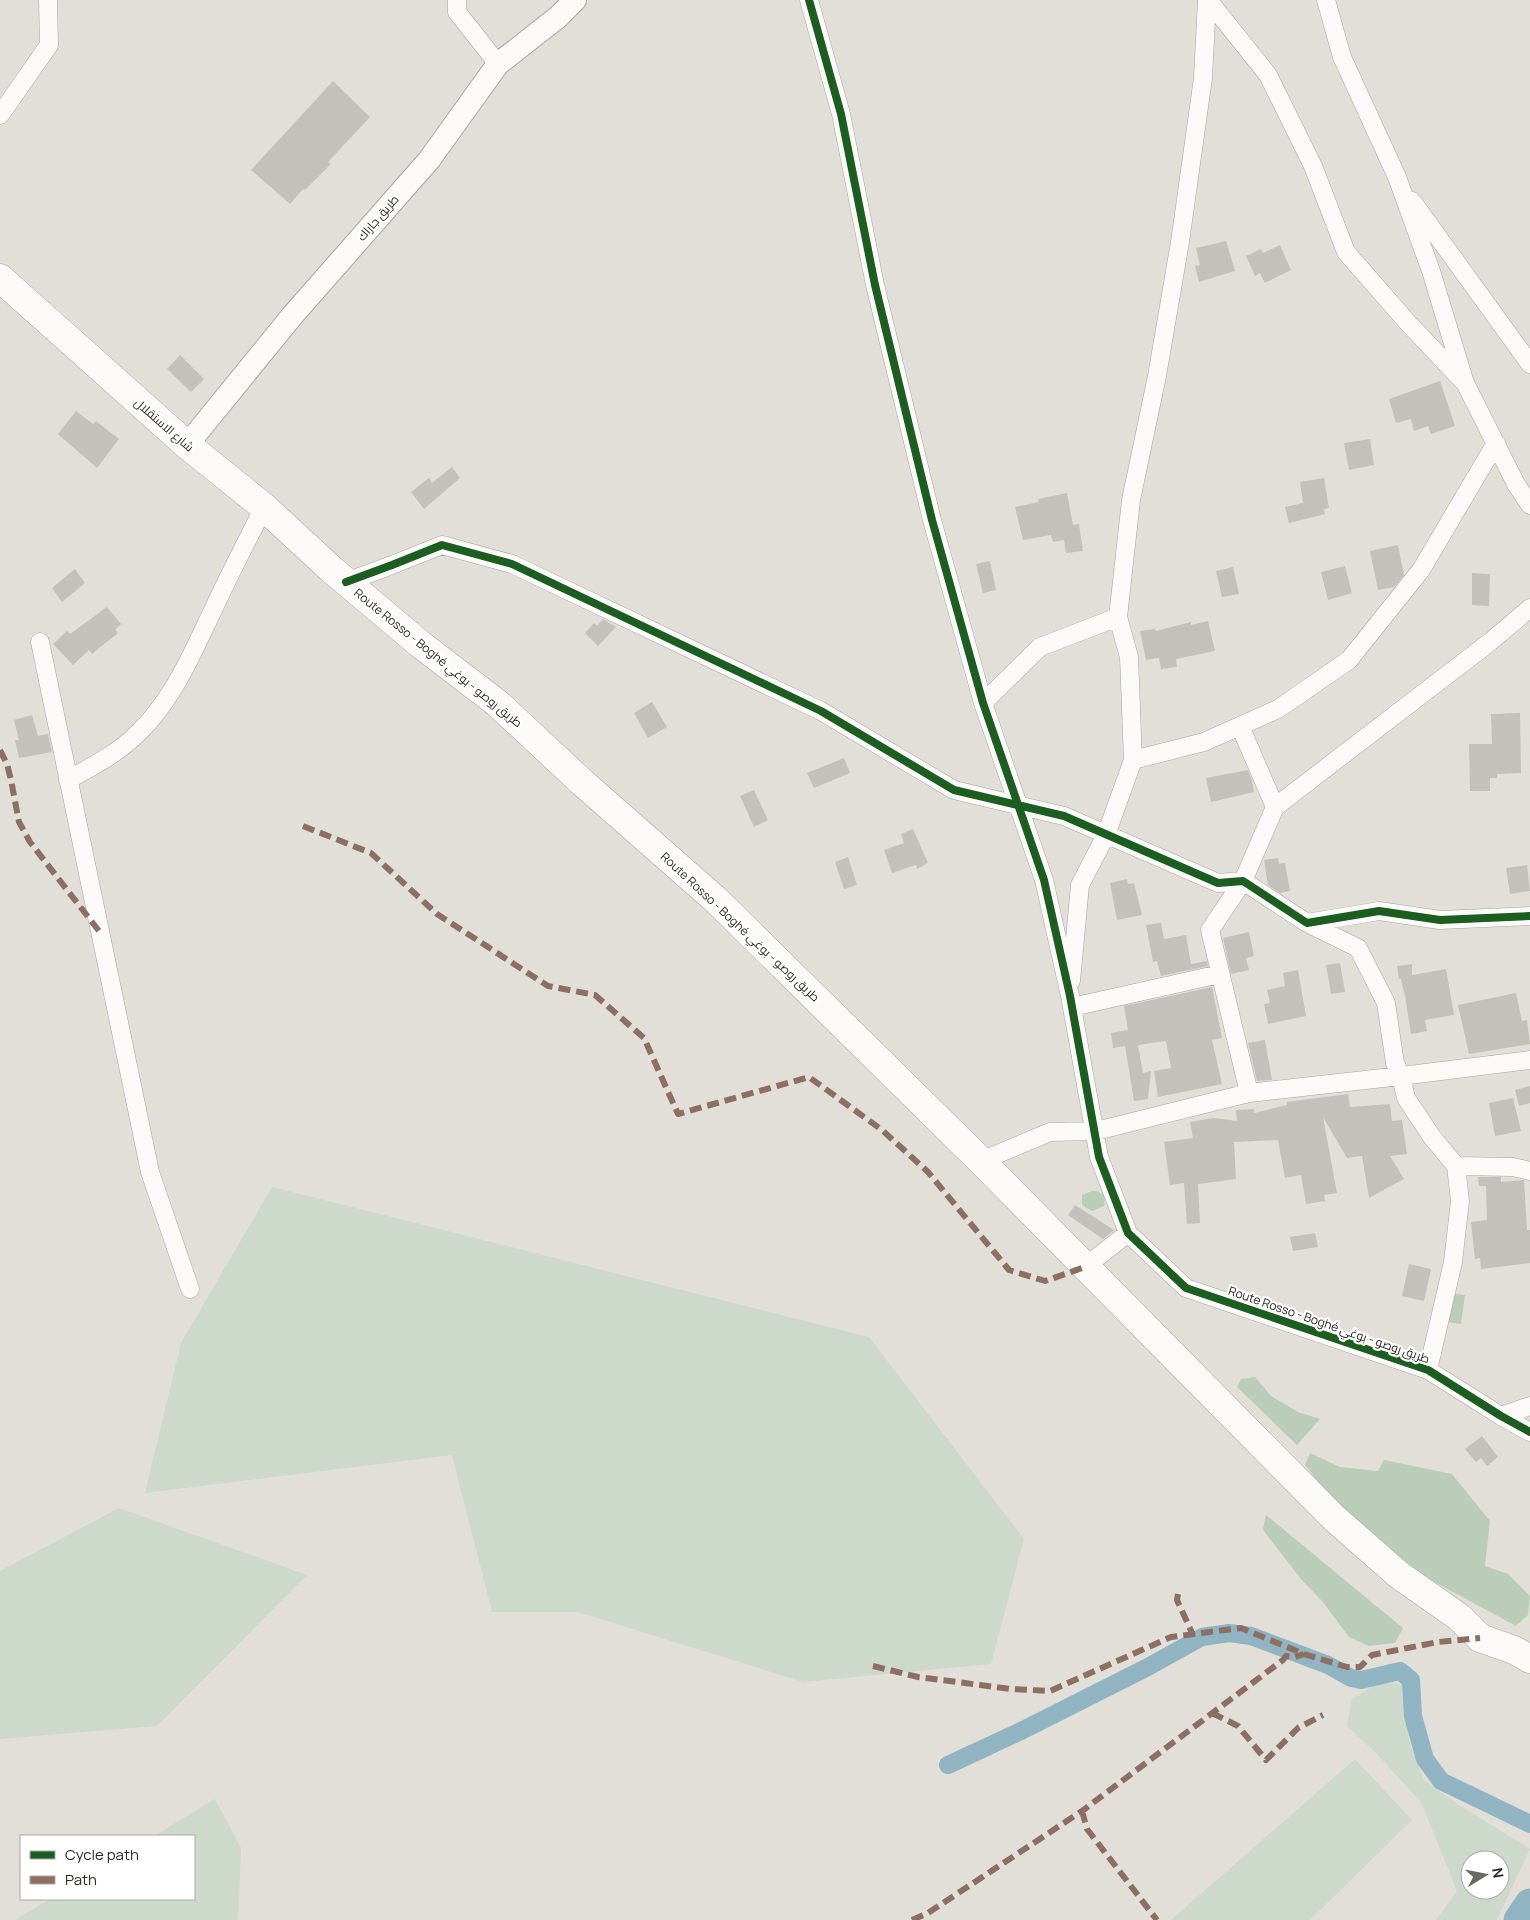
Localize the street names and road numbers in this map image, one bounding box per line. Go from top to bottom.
street label: طريق جاراك [353,191,402,244]
street label: شارع الاستقلال [131,394,198,455]
street label: Route Rosso - Boghé طريق روصو - بوغي [349,584,526,733]
street label: Route Rosso - Boghé طريق روصو - بوغي [656,848,824,1007]
street label: Route Rosso - Boghé طريق روصو - بوغي [1226,1282,1432,1369]

